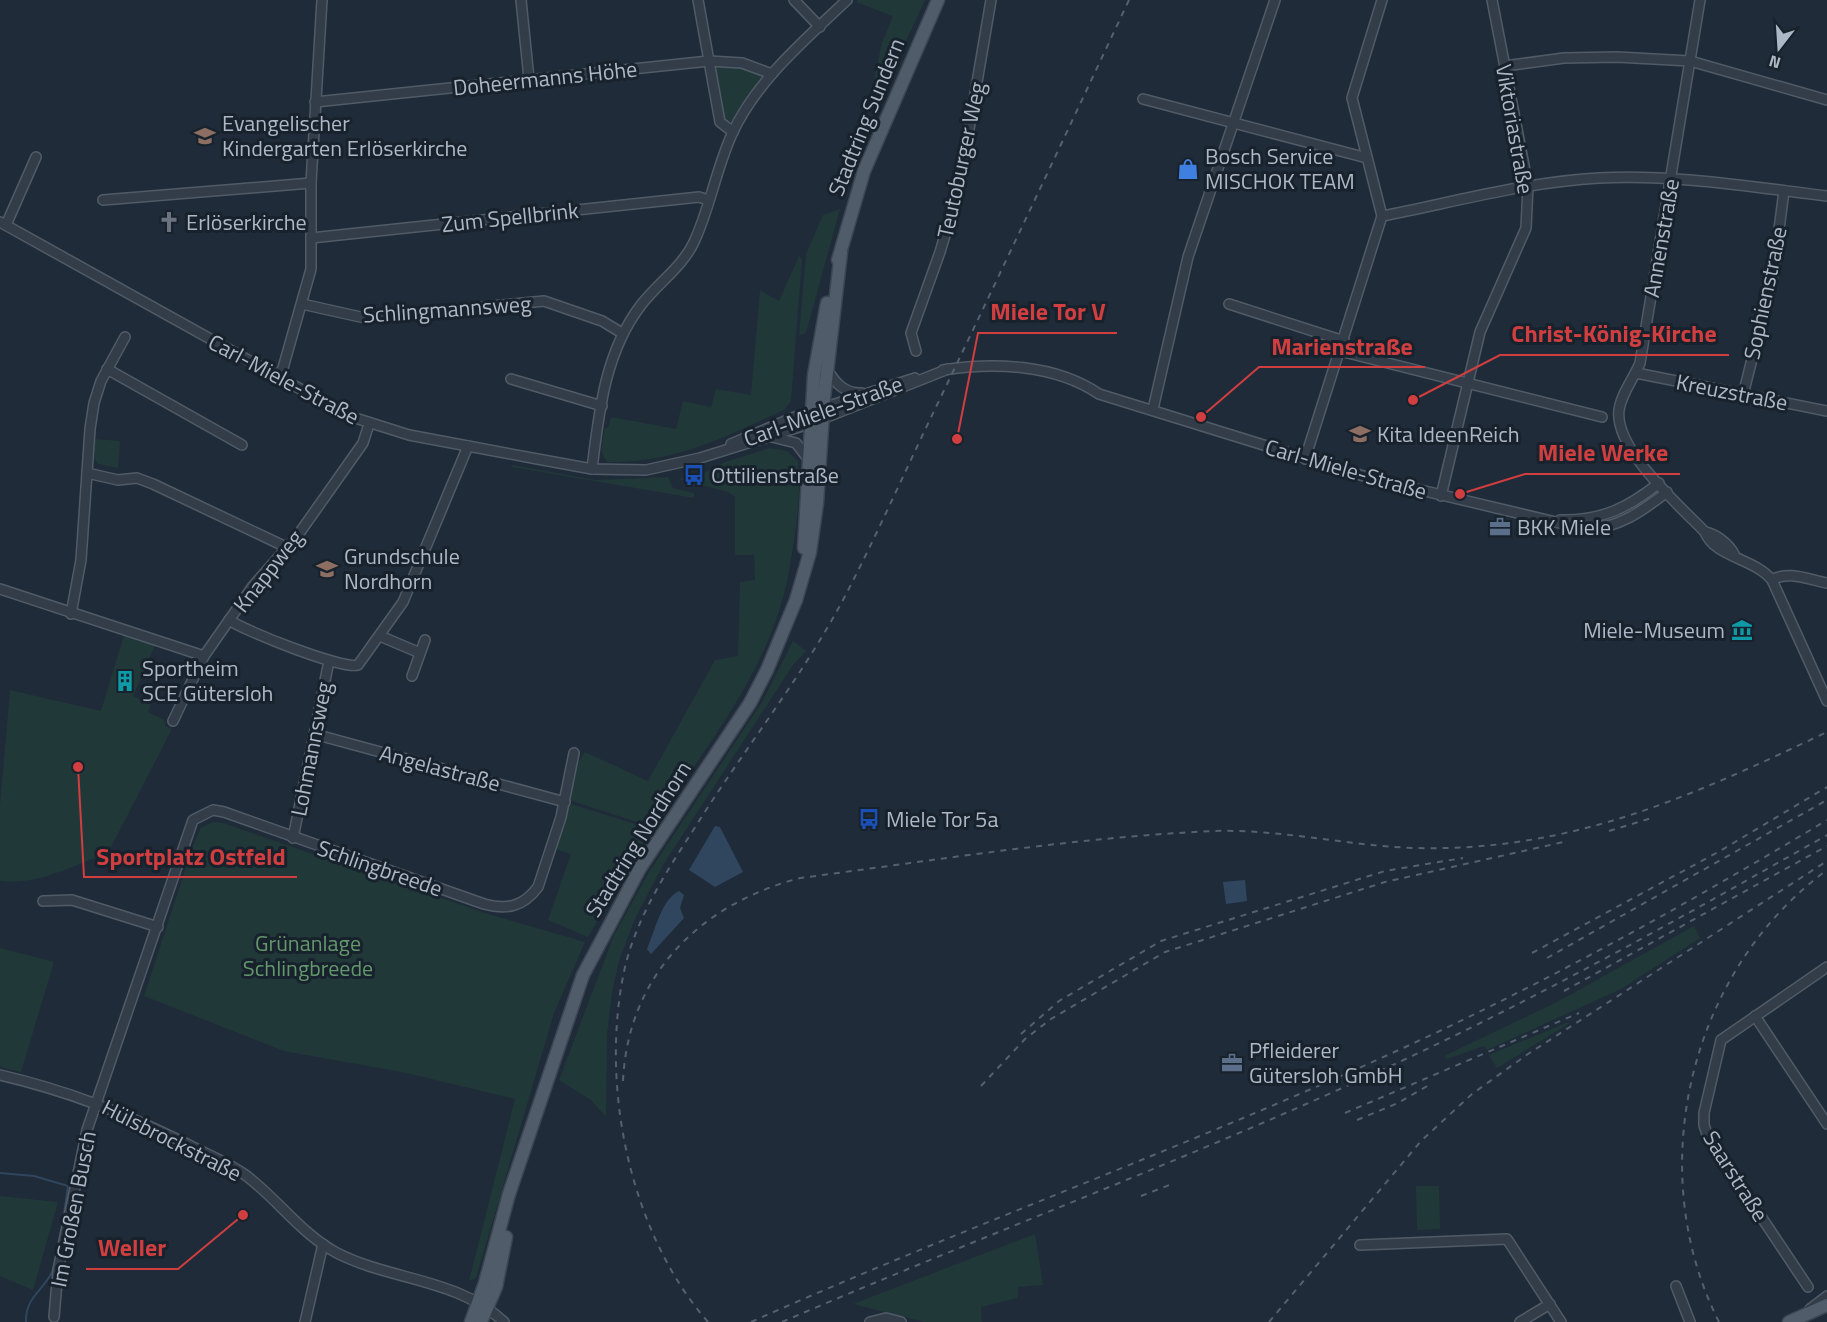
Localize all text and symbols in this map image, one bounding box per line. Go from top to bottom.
north arrow [1749,18,1809,78]
street label: Stadtring Sundern [819,33,913,201]
text: N [1766,49,1783,75]
street label: Doheermanns Höhe [451,51,639,105]
street label: Viktoriastraße [1487,61,1543,197]
street label: Teutoburger Weg [928,79,994,241]
place label: Evangelischer Kindergarten Erlöserkirche [222,106,467,165]
school or university icon: Evangelischer Kindergarten Erlöserkirche [193,124,217,148]
place label: Bosch Service MISCHOK TEAM [1205,139,1355,198]
shop icon: Bosch Service MISCHOK TEAM [1176,157,1200,181]
street label: Annenstraße [1634,176,1688,300]
street label: Zum Spellbrink [440,193,581,241]
place label: Erlöserkirche [186,205,307,239]
church icon: Erlöserkirche [157,210,181,234]
street label: Sophienstraße [1734,223,1796,363]
street label: Schlingmannsweg [362,286,532,332]
callout: Miele Tor V [978,291,1117,333]
text: Miele Tor V [990,293,1106,329]
callout: Christ-König-Kirche [1500,313,1729,355]
text: Christ-König-Kirche [1511,315,1717,351]
street label: Carl-Miele-Straße [202,325,366,433]
callout: Marienstraße [1259,325,1425,367]
text: Marienstraße [1271,328,1413,364]
street label: Kreuzstraße [1673,365,1791,419]
street label: Carl-Miele-Straße [739,367,907,455]
place label: Kita IdeenReich [1377,417,1520,451]
school or university icon: Kita IdeenReich [1348,422,1372,446]
street label: Carl-Miele-Straße [1261,430,1431,508]
callout: Miele Werke [1525,432,1680,474]
text: Miele Werke [1538,434,1668,470]
place label: Ottilienstraße [711,458,839,492]
bus stop icon: Ottilienstraße [682,463,706,487]
place label: BKK Miele [1517,510,1611,544]
office icon: BKK Miele [1488,515,1512,539]
street label: Knappweg [225,522,311,620]
place label: Grundschule Nordhorn [344,539,460,598]
school or university icon: Grundschule Nordhorn [315,557,339,581]
place label: Miele-Museum [1583,613,1725,647]
museum icon: Miele-Museum [1730,618,1754,642]
place label: Sportheim SCE Gütersloh [142,651,273,710]
building icon: Sportheim SCE Gütersloh [113,669,137,693]
street label: Lohmannsweg [281,679,341,819]
street label: Angelastraße [376,736,504,800]
street label: Stadtring Nordhorn [576,754,700,924]
place label: Miele Tor 5a [886,802,998,836]
bus stop icon: Miele Tor 5a [857,807,881,831]
street label: Schlingbreede [313,831,447,905]
callout: Sportplatz Ostfeld [84,835,297,877]
text: Sportplatz Ostfeld [96,838,286,874]
park label: Grünanlage Schlingbreede [243,926,373,985]
place label: Pfleiderer Gütersloh GmbH [1249,1033,1403,1092]
office icon: Pfleiderer Gütersloh GmbH [1220,1051,1244,1075]
street label: Hülsbrockstraße [96,1090,248,1190]
street label: Saarstraße [1695,1124,1777,1228]
street label: Im Großen Busch [41,1128,105,1290]
callout: Weller [86,1227,178,1269]
text: Weller [98,1229,166,1265]

